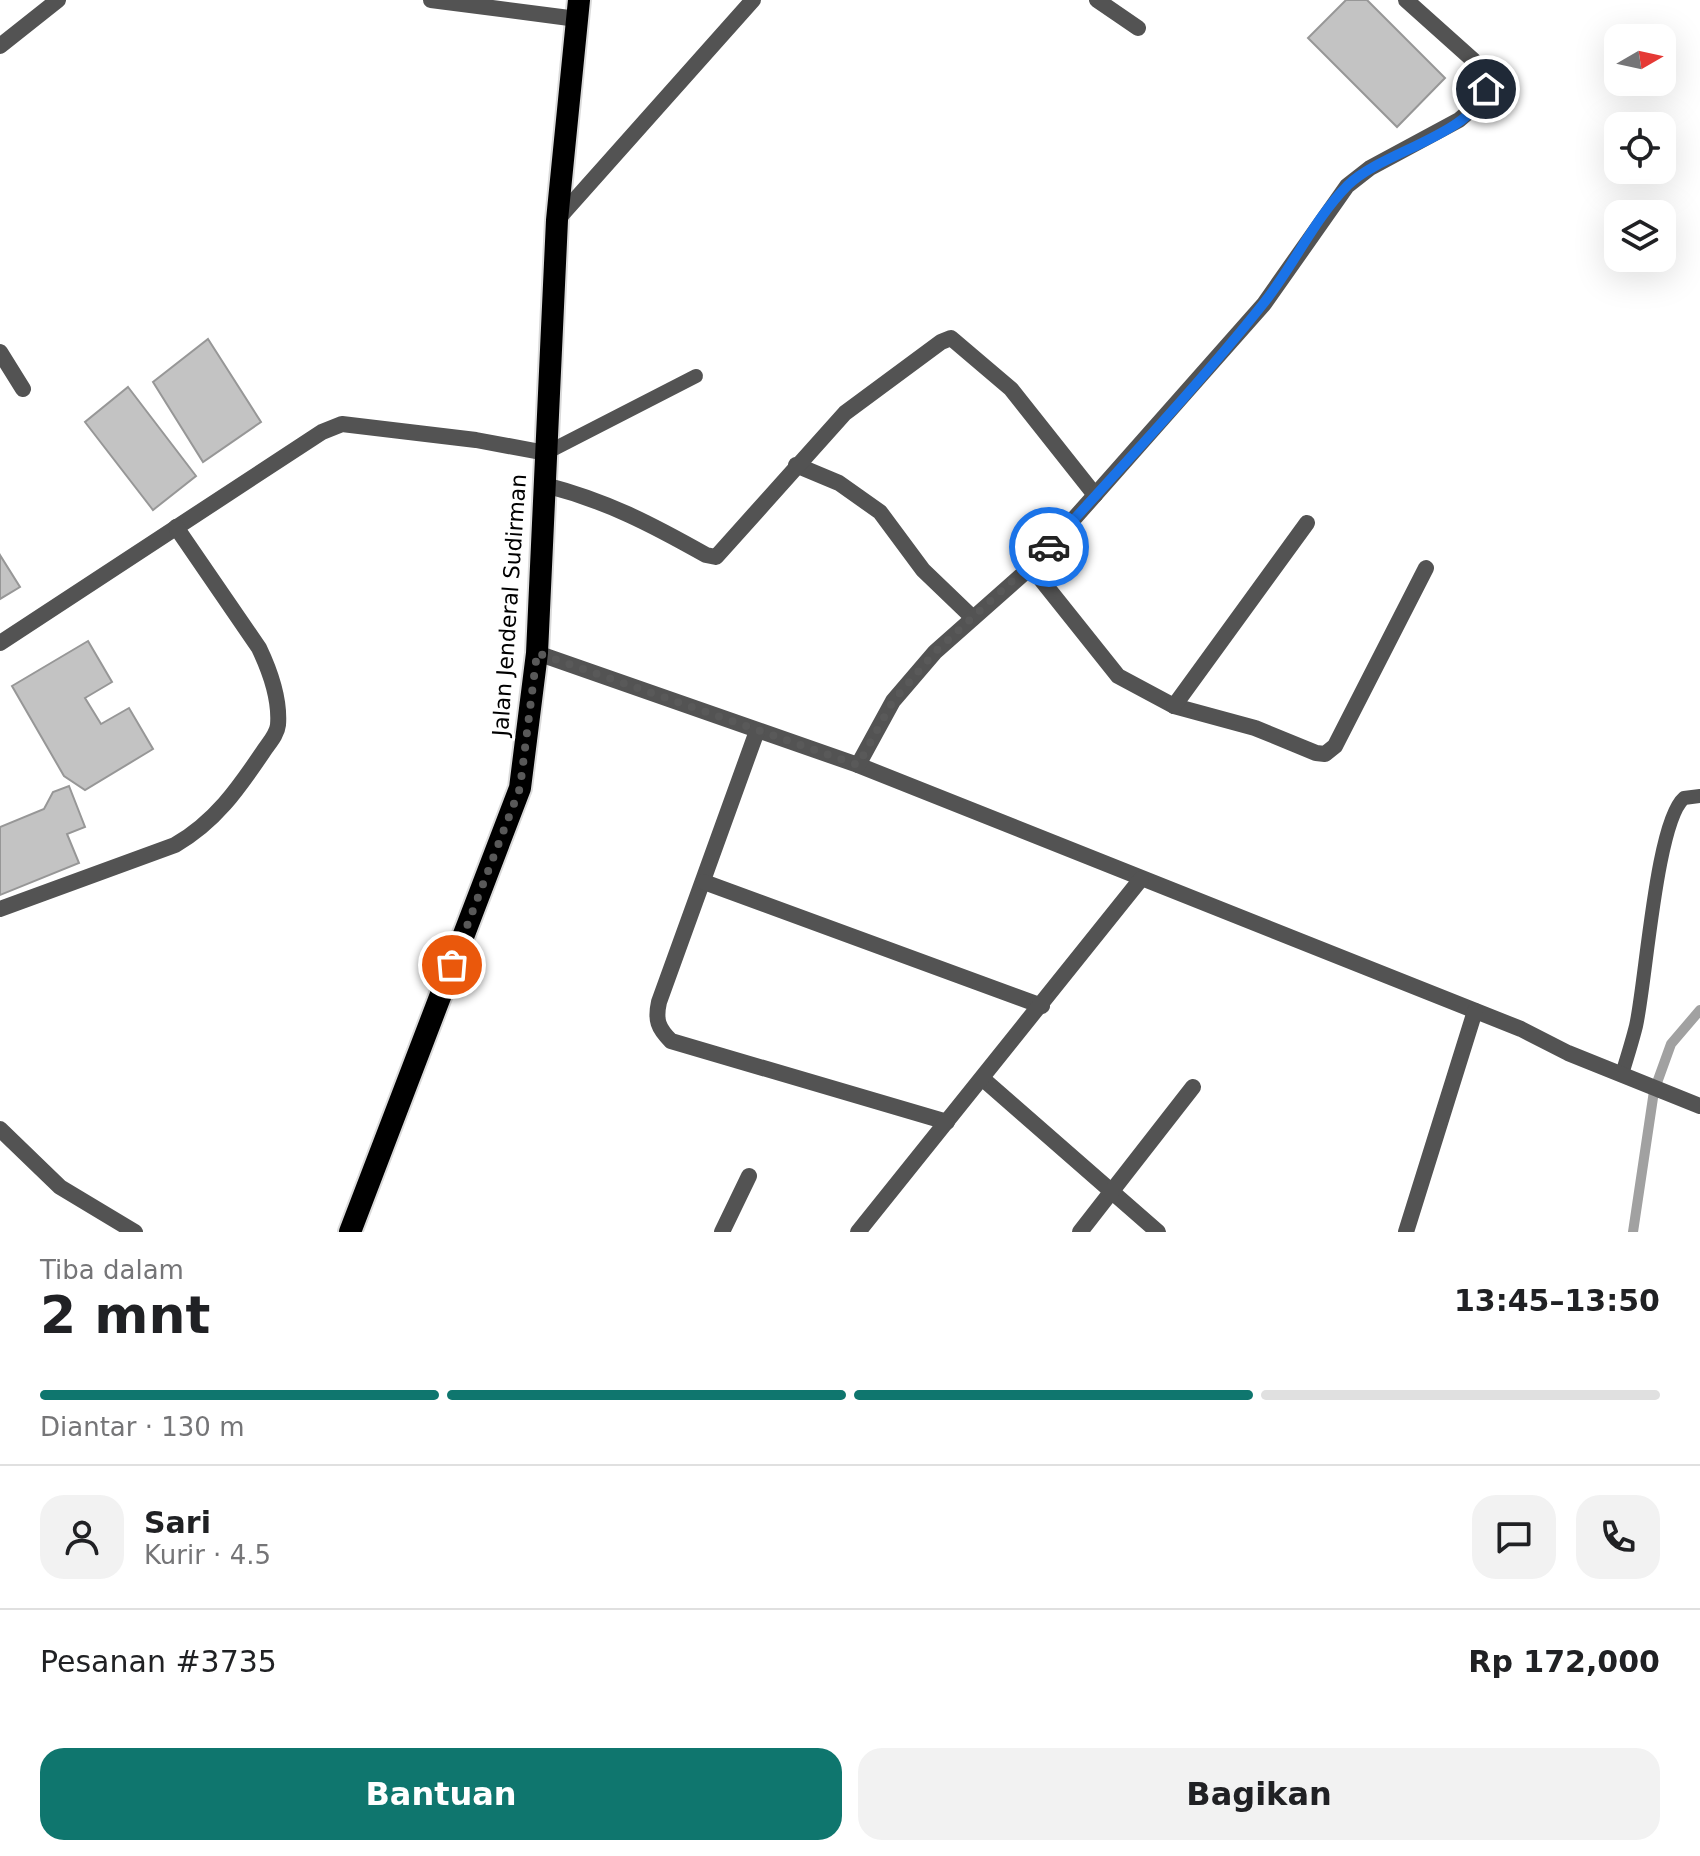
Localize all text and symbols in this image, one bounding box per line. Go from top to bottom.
north arrow [1604,24,1676,96]
map controls [1604,24,1676,272]
pin [1452,55,1520,123]
icon: home [1464,67,1508,111]
button: locate [1604,112,1676,184]
button: layers [1604,200,1676,272]
street label: Jalan Jenderal Sudirman [488,473,531,739]
courier [1009,507,1089,587]
icon: car [1027,525,1071,569]
pin [418,931,486,999]
icon: bag [430,943,474,987]
text: Tiba dalam [40,1255,184,1285]
text: 13:45–13:50 [1454,1283,1660,1318]
text: 2 mnt [40,1285,210,1345]
text: Diantar · 130 m [40,1412,244,1442]
button: person [40,1495,124,1579]
button: chat [1472,1495,1556,1579]
button: phone [1576,1495,1660,1579]
text: Sari [144,1505,211,1540]
text: Kurir · 4.5 [144,1540,271,1570]
text: Pesanan #3735 [40,1644,277,1679]
text: Rp 172,000 [1468,1644,1660,1679]
button: Bantuan [40,1748,842,1840]
button: Bagikan [858,1748,1660,1840]

